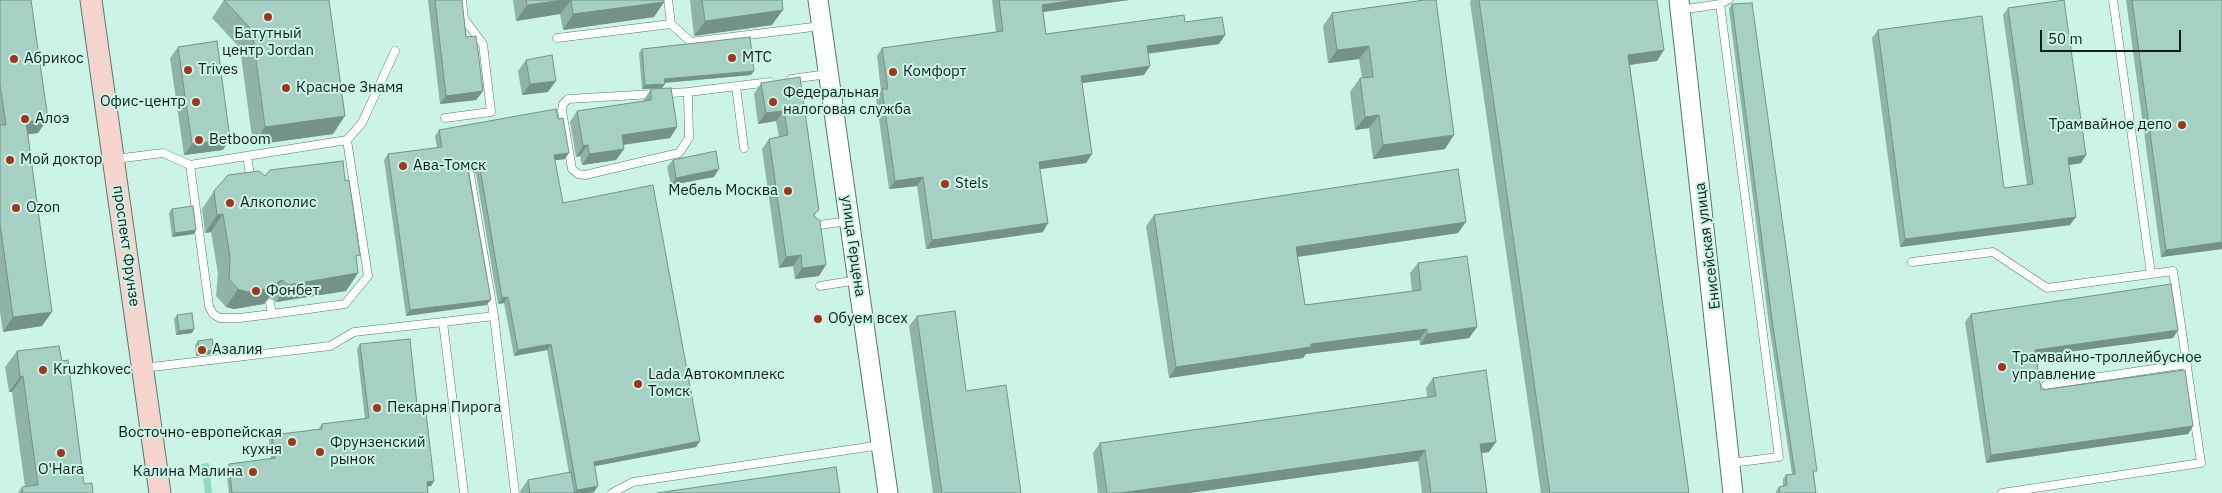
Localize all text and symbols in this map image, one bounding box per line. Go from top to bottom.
marker: Батутный центр Jordan [262,11,274,23]
scale bar [2042,20,2183,52]
place label: Батутный центр Jordan [222,25,314,60]
text: 50 m [2048,29,2083,48]
place label: МТС [742,49,772,67]
place label: Абрикос [24,50,84,68]
marker: МТС [726,52,738,64]
marker: Абрикос [8,53,20,65]
place label: Trives [198,61,238,79]
place label: Комфорт [903,63,967,81]
marker: Trives [182,64,194,76]
marker: Комфорт [887,66,899,78]
place label: Красное Знамя [296,79,403,97]
marker: Красное Знамя [280,82,292,94]
place label: Федеральная налоговая служба [783,84,911,119]
place label: Офис-центр [100,93,186,111]
marker: Офис-центр [190,96,202,108]
marker: Федеральная налоговая служба [767,96,779,108]
place label: Алоэ [35,110,69,128]
marker: Алоэ [19,113,31,125]
place label: Трамвайное депо [2049,116,2172,134]
marker: Трамвайное депо [2176,119,2188,131]
place label: Betboom [209,131,271,149]
marker: Betboom [193,134,205,146]
place label: Мой доктор [20,151,103,169]
marker: Мой доктор [4,154,16,166]
place label: Ава-Томск [413,157,486,175]
marker: Ава-Томск [397,160,409,172]
place label: Stels [955,175,989,193]
marker: Stels [939,178,951,190]
place label: Мебель Москва [668,182,778,200]
street label: Енисейская улица [1691,182,1725,310]
street label: проспект Фрунзе [109,184,143,308]
marker: Мебель Москва [782,185,794,197]
place label: Алкополис [240,194,316,212]
street label: улица Герцена [837,194,869,298]
marker: Алкополис [224,197,236,209]
place label: Ozon [26,199,60,217]
marker: Ozon [10,202,22,214]
place label: Фонбет [266,282,319,300]
marker: Фонбет [250,285,262,297]
place label: Обуем всех [828,310,908,328]
marker: Обуем всех [812,313,824,325]
place label: Азалия [212,341,263,359]
marker: Азалия [196,344,208,356]
place label: Трамвайно-троллейбусное управление [2012,349,2202,384]
place label: Kruzhkovec [53,361,131,379]
marker: Трамвайно-троллейбусное управление [1996,361,2008,373]
marker: Kruzhkovec [37,364,49,376]
place label: Lada Автокомплекс Томск [648,366,785,401]
marker: Lada Автокомплекс Томск [632,378,644,390]
place label: Пекарня Пирога [387,399,501,417]
marker: Пекарня Пирога [371,402,383,414]
place label: Восточно-европейская кухня [118,424,282,459]
place label: Фрунзенский рынок [330,434,426,469]
marker: Восточно-европейская кухня [286,436,298,448]
marker: Фрунзенский рынок [314,446,326,458]
marker: O'Hara [55,447,67,459]
place label: O'Hara [38,461,84,479]
place label: Калина Малина [133,463,243,481]
marker: Калина Малина [247,466,259,478]

